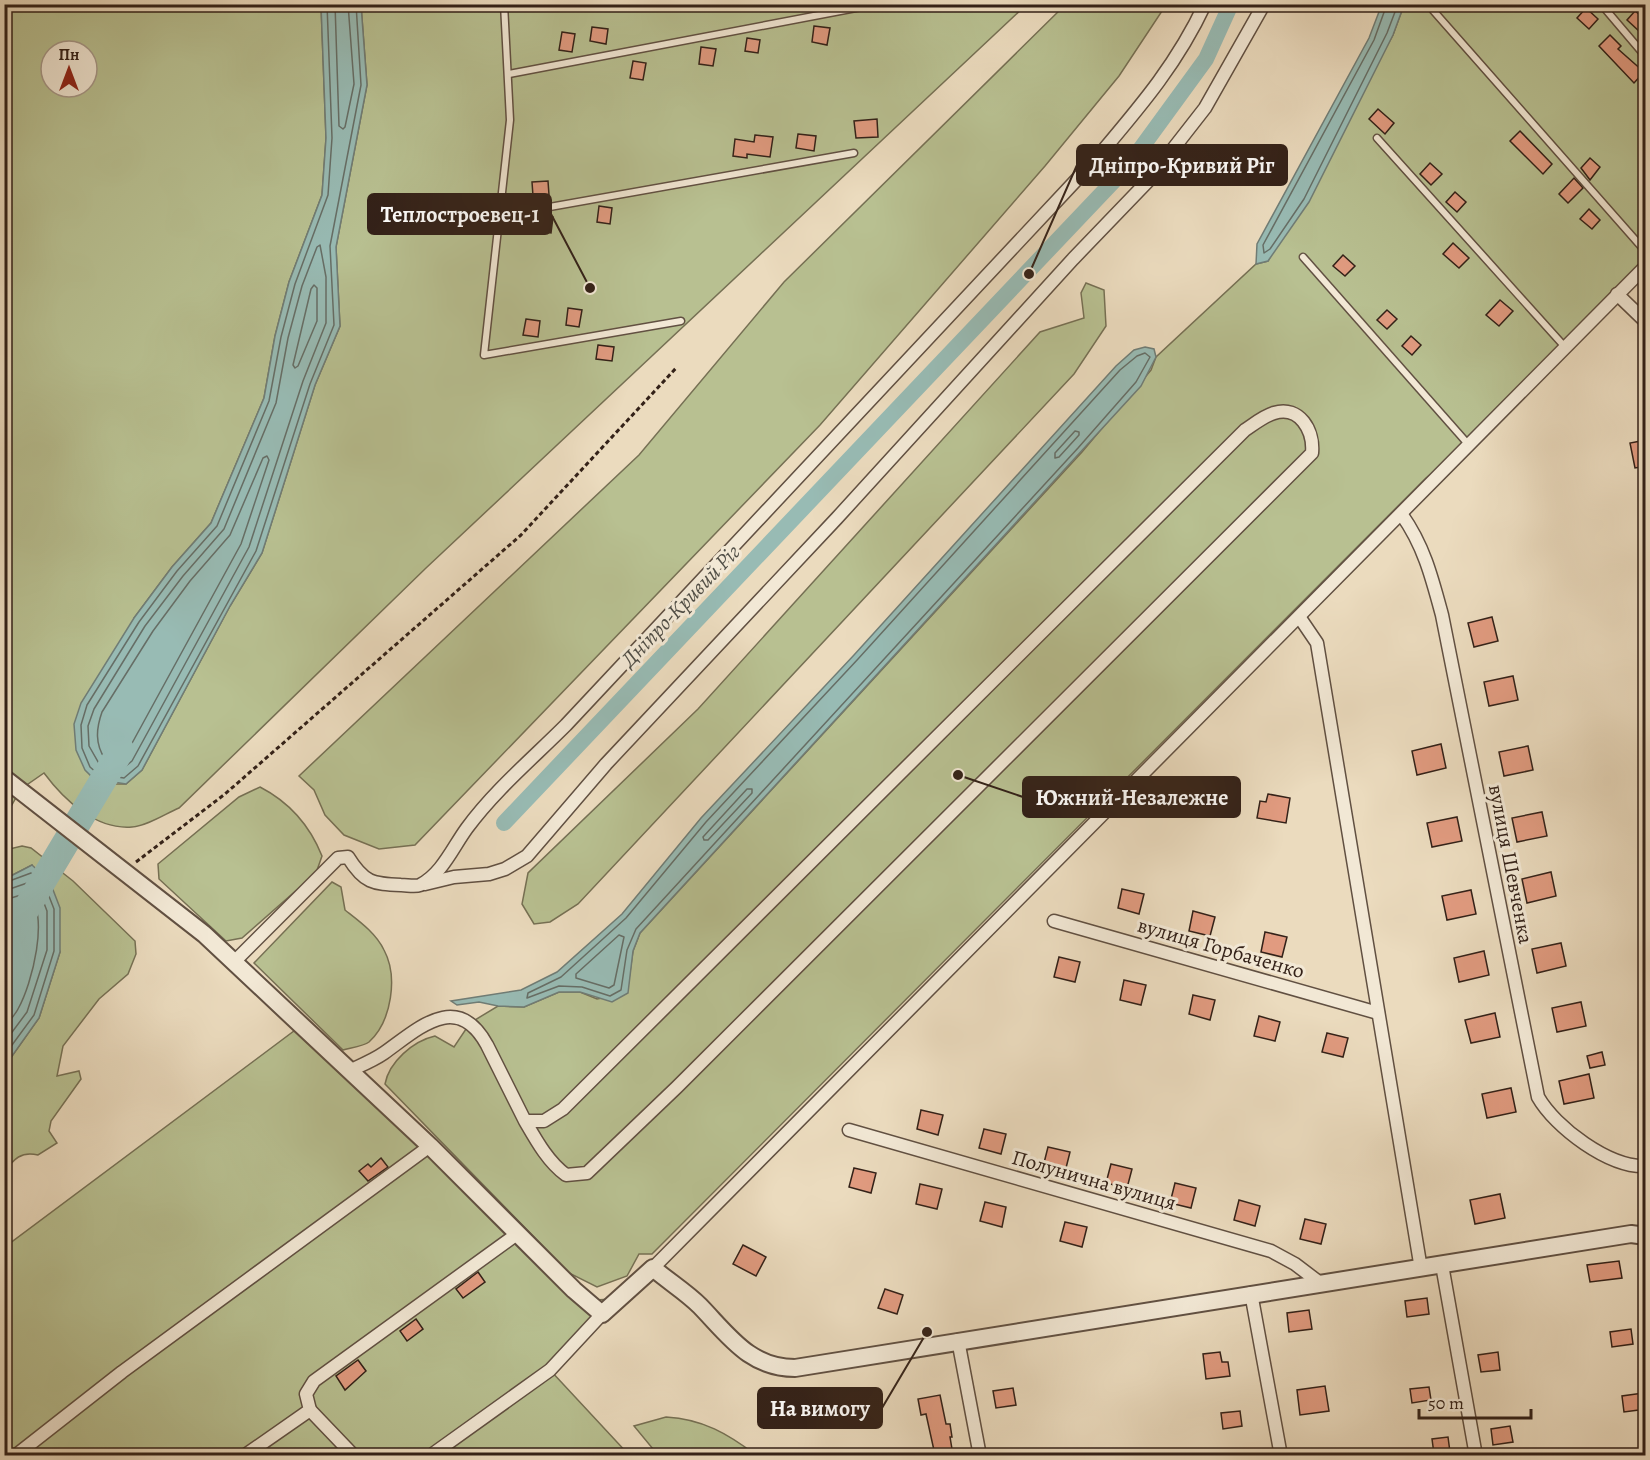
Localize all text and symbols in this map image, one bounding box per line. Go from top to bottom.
north arrow [39,39,99,99]
text: Пн [59,44,79,66]
callout: Дніпро-Кривий Ріг [1077,145,1287,185]
text: Дніпро-Кривий Ріг [1089,151,1275,181]
callout: Теплостроевец-1 [368,194,551,234]
text: Теплостроевец-1 [381,200,539,230]
water label: Дніпро-Кривий Ріг [613,538,747,675]
callout: Южний-Незалежне [1023,777,1240,817]
street label: вулиця Шевченка [1482,782,1540,946]
text: Южний-Незалежне [1035,783,1229,813]
street label: вулиця Горбаченко [1134,911,1308,985]
street label: Полунична вулиця [1009,1143,1179,1217]
scale bar [1419,1382,1532,1420]
callout: На вимогу [758,1388,882,1428]
text: 50 m [1428,1391,1464,1415]
text: На вимогу [770,1394,871,1424]

